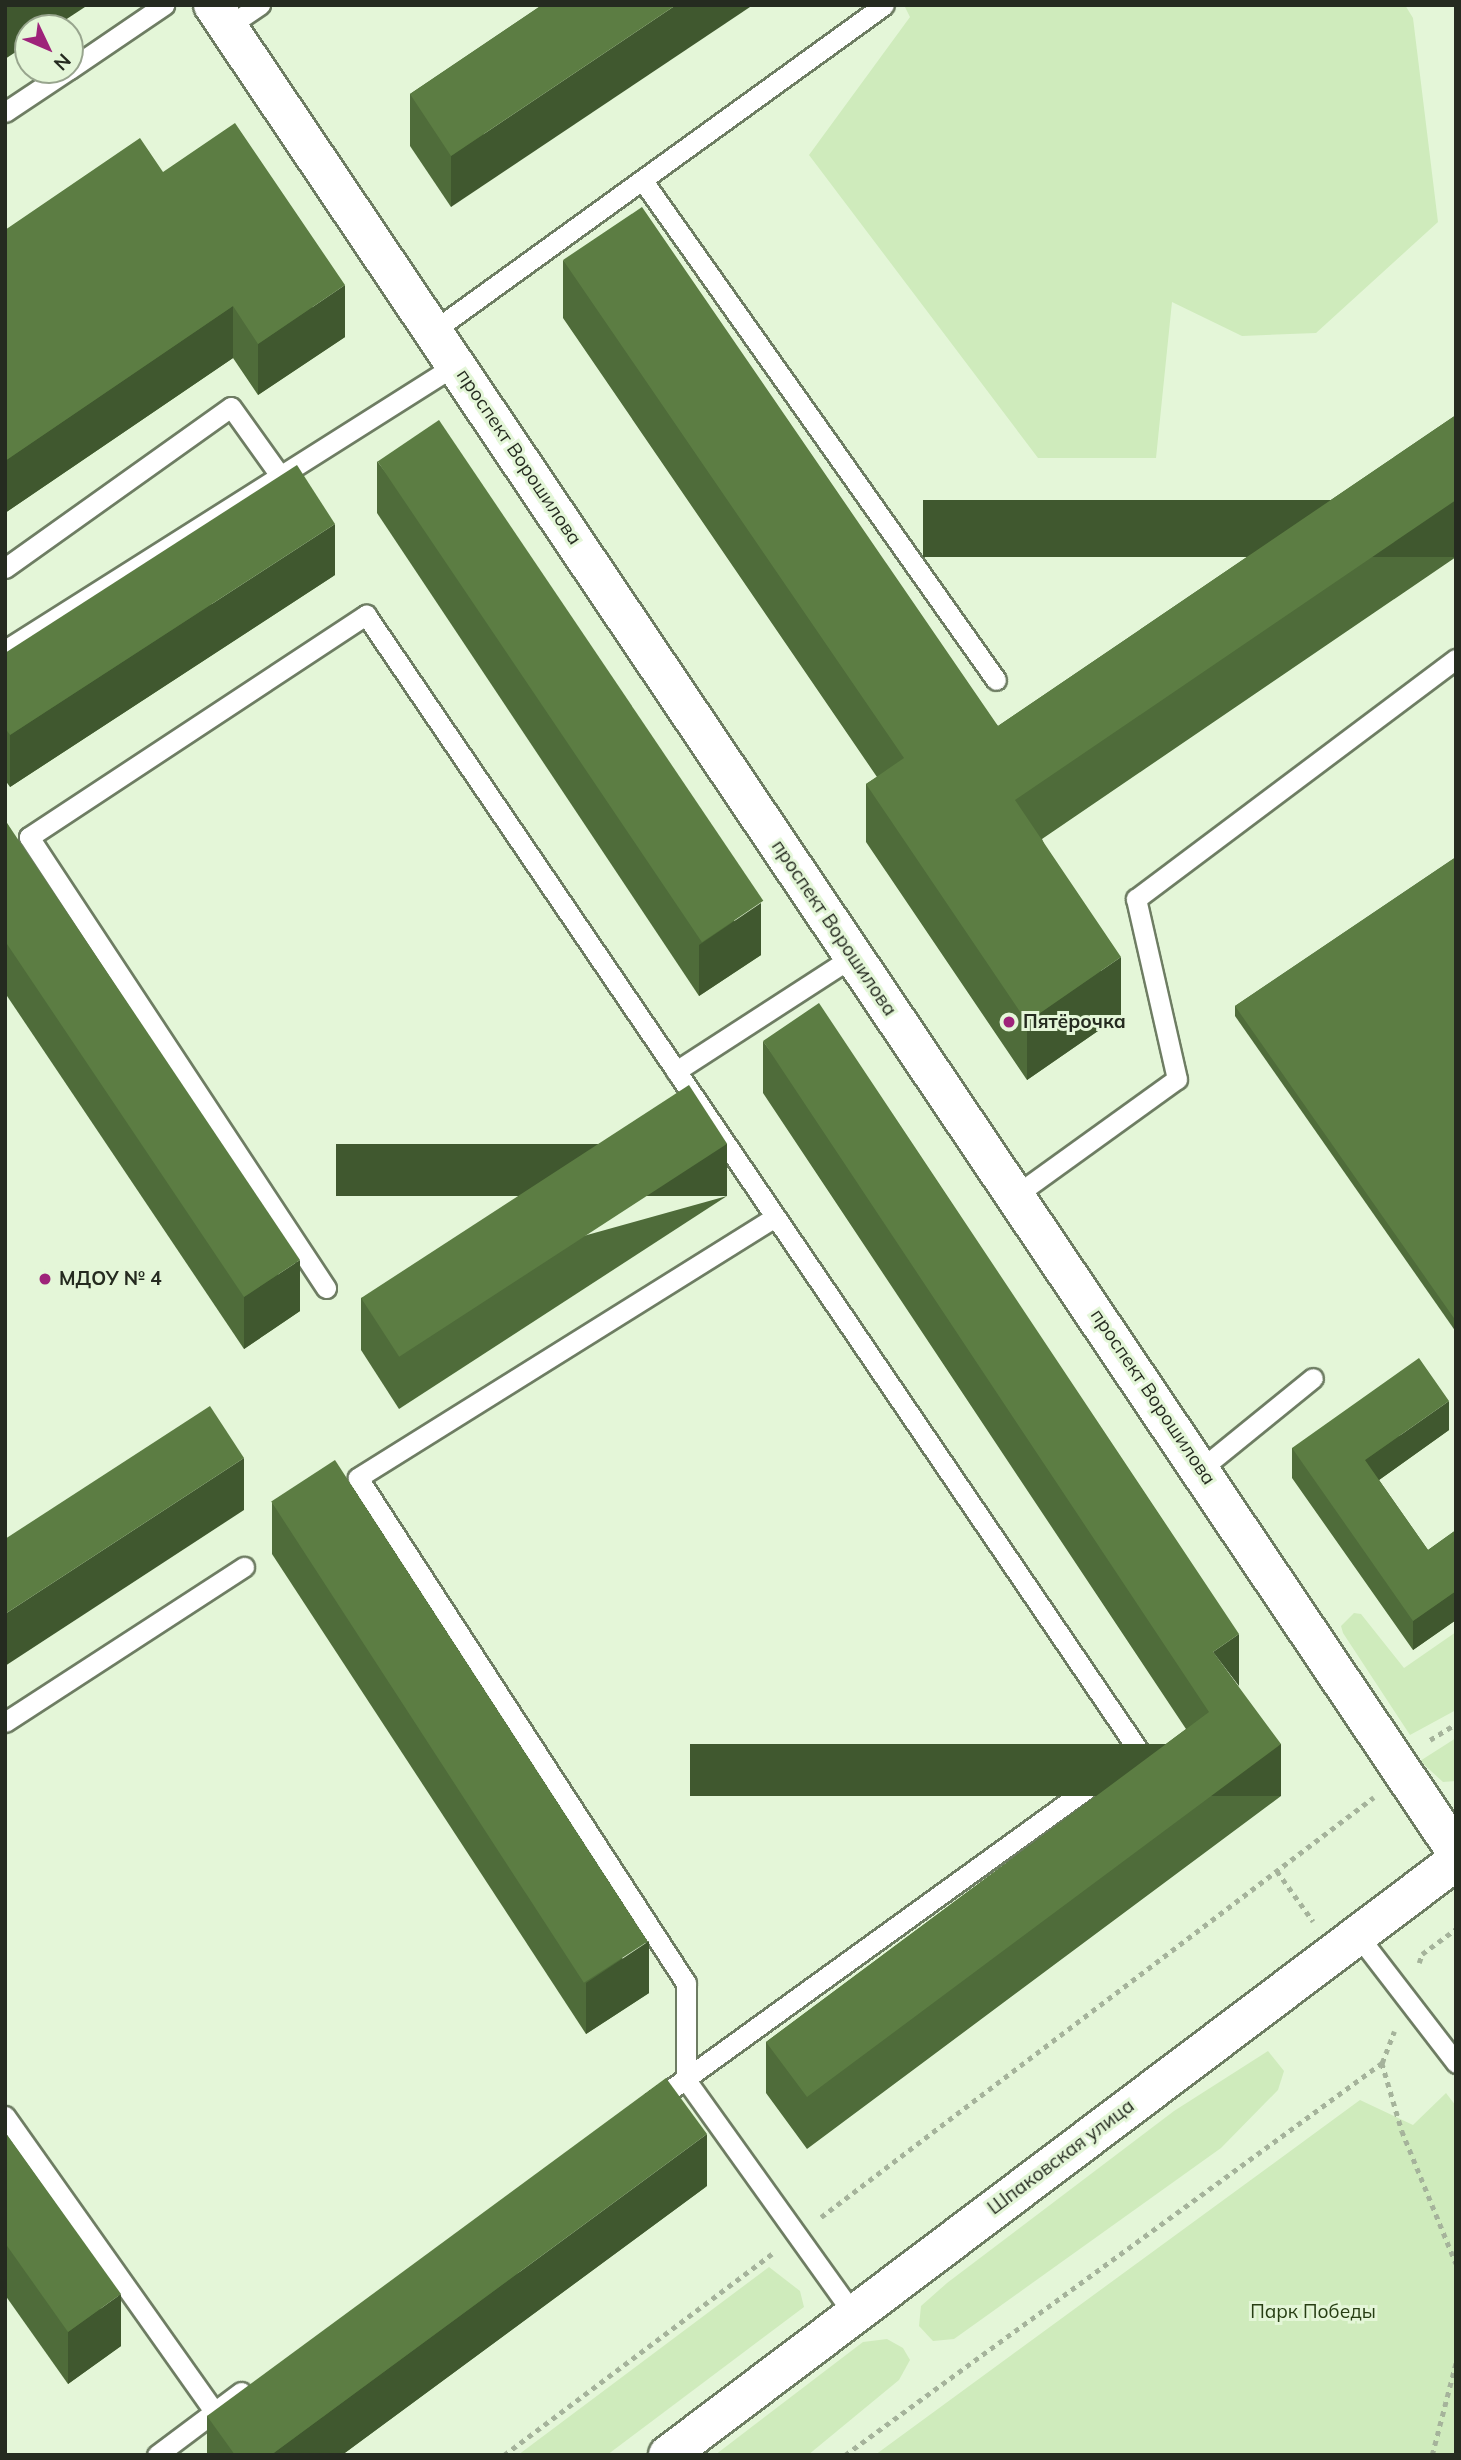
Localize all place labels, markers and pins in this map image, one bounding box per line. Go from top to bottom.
place label: Пятёрочка [1023,1011,1126,1033]
marker: Пятёрочка [1001,1014,1017,1030]
place label: МДОУ № 4 [59,1268,162,1290]
marker: МДОУ № 4 [37,1271,53,1287]

